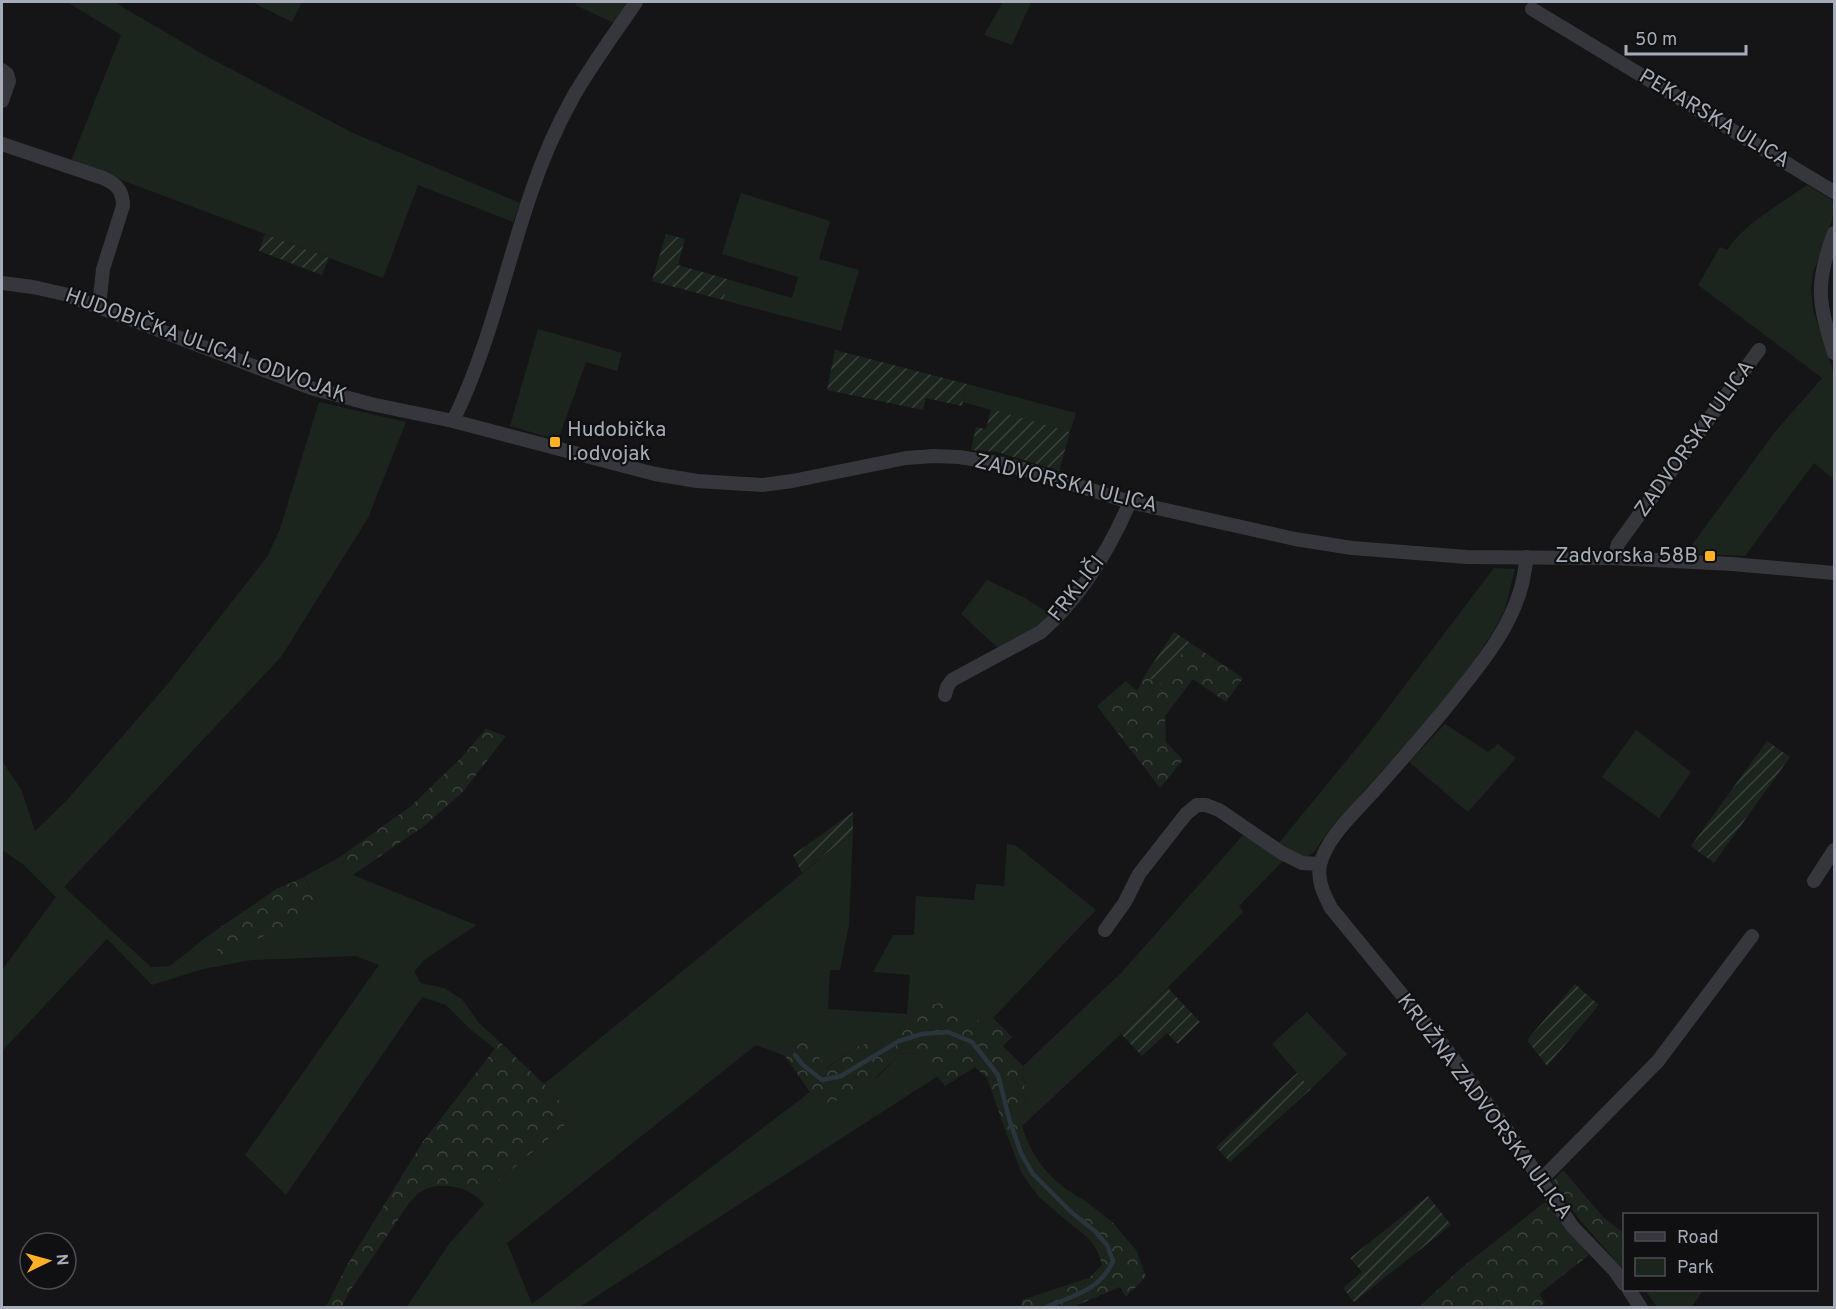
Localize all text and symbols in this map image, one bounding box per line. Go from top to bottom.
scale bar [1626,18,1746,56]
text: 50 m [1635,29,1677,52]
street label: PEKARSKA ULICA [1634,63,1794,175]
street label: HUDOBIČKA ULICA I. ODVOJAK [61,281,351,410]
street label: ZADVORSKA ULICA [1629,355,1761,523]
place label: Hudobička I.odvojak [567,417,666,468]
marker: Hudobička I.odvojak [548,435,562,449]
street label: ZADVORSKA ULICA [972,448,1160,520]
place label: Zadvorska 58B [1555,543,1698,570]
marker: Zadvorska 58B [1703,549,1717,563]
street label: FRKLIČI [1042,550,1111,628]
street label: KRUŽNA ZADVORSKA ULICA [1390,988,1579,1225]
legend [1623,1213,1818,1291]
text: Road [1677,1227,1719,1250]
north arrow [18,1231,78,1291]
text: N [50,1253,71,1266]
text: Park [1677,1257,1714,1280]

